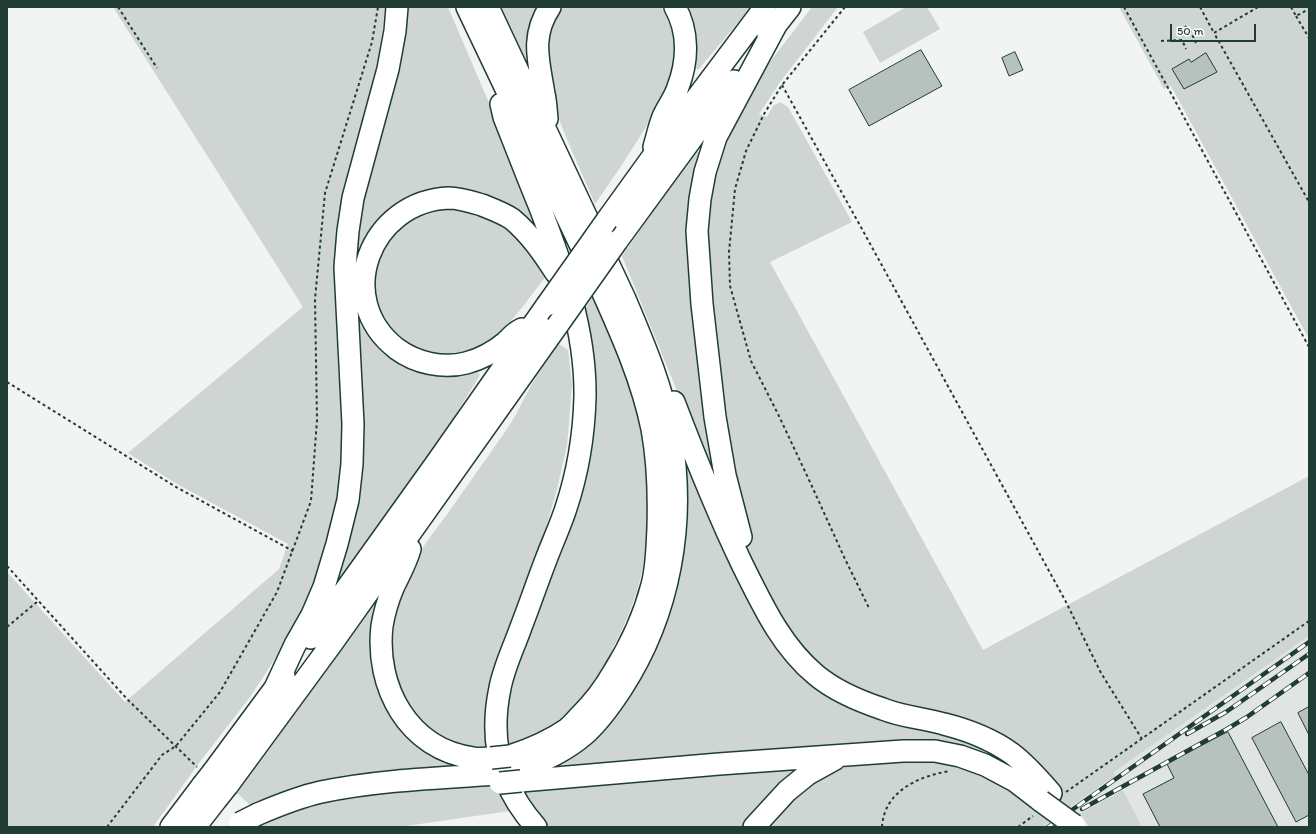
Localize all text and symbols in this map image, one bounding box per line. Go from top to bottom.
scale bar [1172,16,1258,42]
text: 50 m [1177,24,1203,38]

